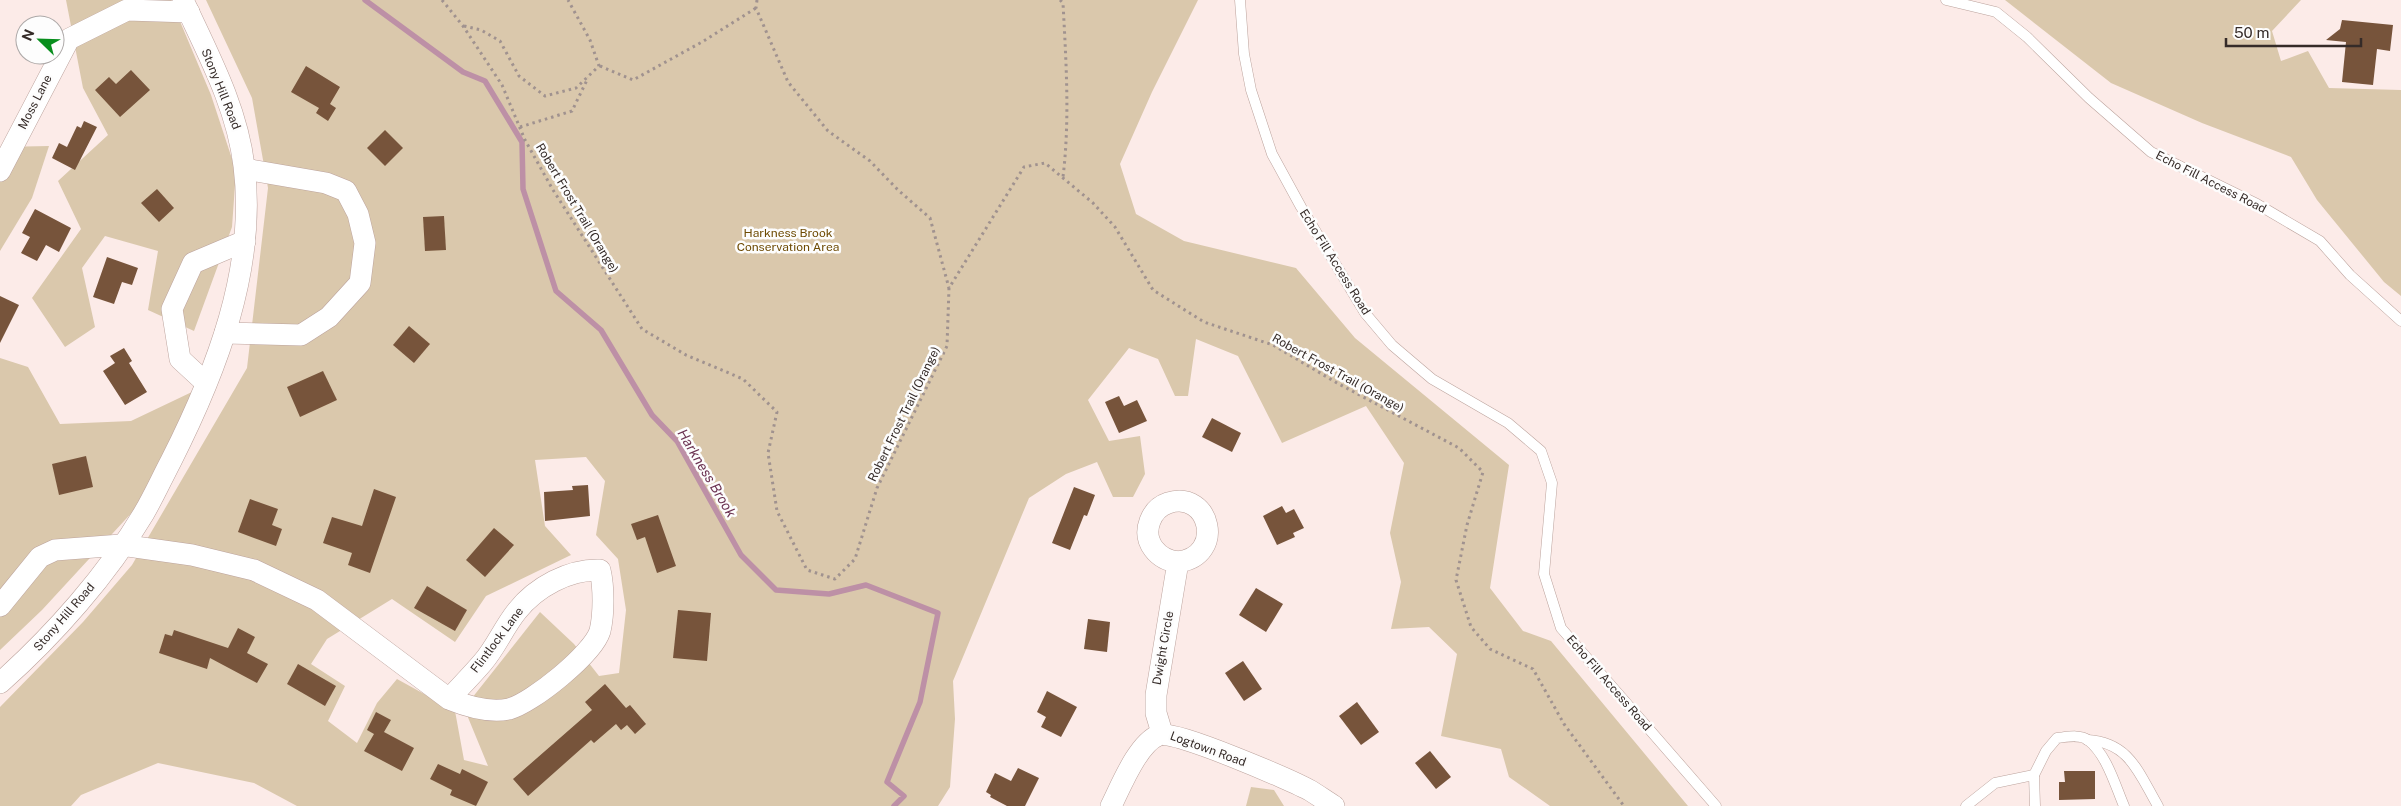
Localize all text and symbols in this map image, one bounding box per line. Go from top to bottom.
north arrow [15,15,65,65]
scale bar [2226,15,2361,47]
text: 50 m [2234,24,2269,41]
text: N [19,27,38,43]
street label: Stony Hill Road [198,47,244,131]
street label: Moss Lane [15,72,55,132]
street label: Robert Frost Trail (Orange) [533,141,621,275]
street label: Echo Fill Access Road [2153,148,2269,216]
street label: Echo Fill Access Road [1297,207,1373,317]
park label: Harkness Brook Conservation Area [737,226,839,254]
street label: Robert Frost Trail (Orange) [1270,331,1406,415]
street label: Robert Frost Trail (Orange) [865,344,943,484]
water label: Harkness Brook [674,426,740,520]
street label: Stony Hill Road [31,580,97,654]
street label: Flintlock Lane [468,604,526,676]
street label: Dwight Circle [1150,610,1176,686]
street label: Echo Fill Access Road [1564,632,1654,734]
street label: Logtown Road [1168,729,1248,769]

